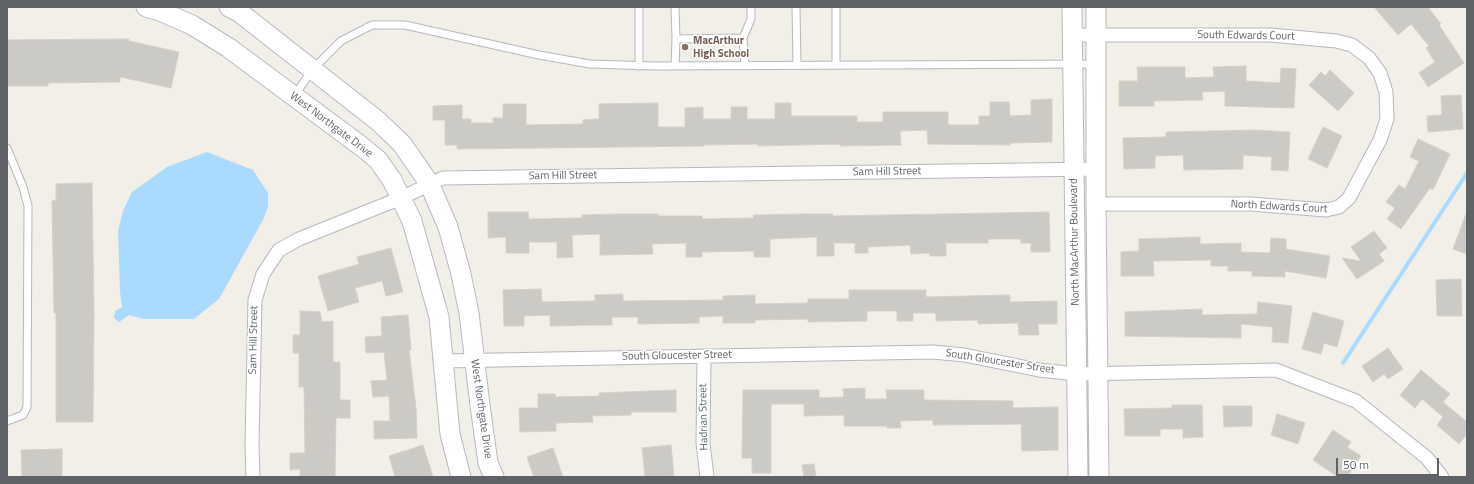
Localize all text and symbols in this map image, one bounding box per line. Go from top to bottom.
street label: South Edwards Court [1197,29,1295,43]
place label: MacArthur High School [693,34,749,60]
marker: MacArthur High School [680,42,690,52]
street label: West Northgate Drive [287,90,375,160]
street label: Sam Hill Street [852,165,922,179]
street label: Sam Hill Street [528,169,598,183]
street label: North MacArthur Boulevard [1067,178,1083,306]
street label: North Edwards Court [1230,198,1328,216]
street label: Sam Hill Street [247,305,261,375]
street label: South Gloucester Street [945,347,1055,377]
street label: South Gloucester Street [622,348,732,364]
street label: West Northgate Drive [467,358,495,460]
street label: Hadrian Street [697,383,711,451]
scale bar [1338,450,1441,476]
text: 50 m [1343,455,1369,474]

